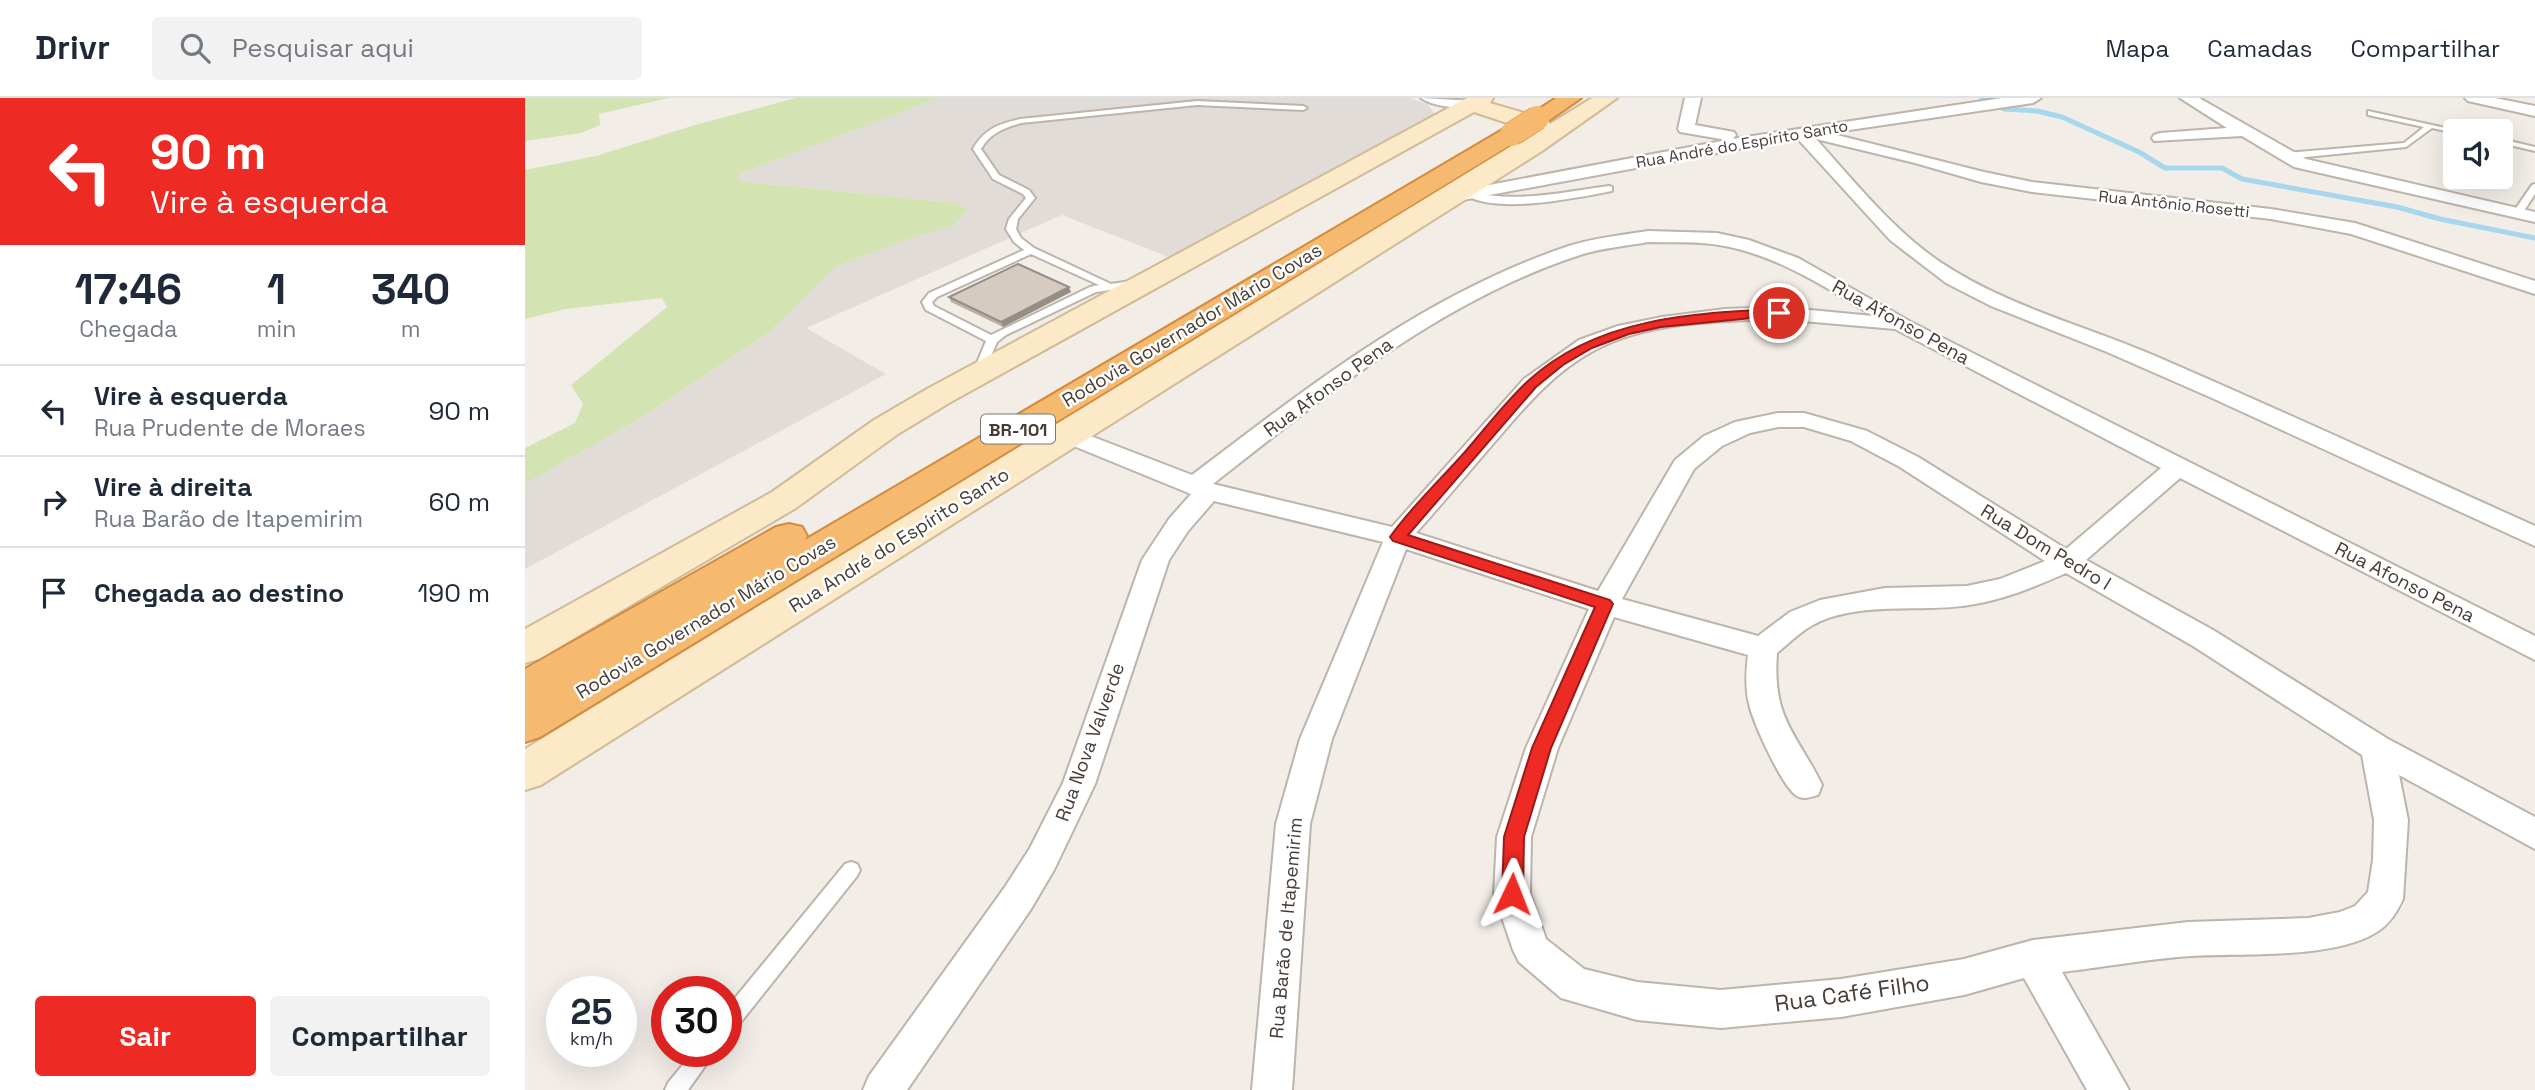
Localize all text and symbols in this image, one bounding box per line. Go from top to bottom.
search box [152,17,642,80]
text: Drivr [35,27,110,69]
icon: search [176,29,214,67]
text: Pesquisar aqui [232,31,414,65]
text: Mapa [2105,33,2169,64]
text: Camadas [2207,33,2312,64]
text: Compartilhar [2350,33,2500,64]
street label: Rua André do Espírito Santo [1634,115,1850,173]
map controls [2443,119,2513,189]
button: sound [2443,119,2513,189]
text: 90 m [150,121,266,183]
icon: left [35,126,126,217]
text: Vire à esquerda [150,182,388,222]
street label: Rua Antônio Rosetti [2097,186,2251,222]
street label: Rodovia Governador Mário Covas [1058,237,1326,413]
text: 17:46 [75,263,182,316]
text: 1 [267,263,286,316]
text: 340 [371,263,450,316]
street label: Rua Afonso Pena [1828,274,1974,370]
pin [1749,283,1809,343]
icon: arrive [1760,294,1798,332]
text: Chegada [79,314,177,344]
text: min [257,314,296,344]
text: m [401,314,421,344]
street label: Rua Afonso Pena [1258,332,1398,442]
text: Vire à esquerda [94,379,288,413]
icon: left [35,392,73,430]
text: 90 m [428,394,490,428]
text: Rua Prudente de Moraes [94,413,366,443]
road number: BR-101 [981,414,1055,444]
street label: Rua André do Espírito Santo [784,462,1014,618]
text: Vire à direita [94,470,252,504]
icon: right [35,483,73,521]
text: 60 m [428,485,490,519]
street label: Rua Dom Pedro I [1976,498,2116,596]
text: Rua Barão de Itapemirim [94,504,363,534]
street label: Rodovia Governador Mário Covas [572,529,840,705]
street label: Rua Afonso Pena [2331,536,2479,628]
icon: arrive [35,574,73,612]
text: Chegada ao destino [94,576,344,610]
text: 190 m [418,576,490,610]
street label: Rua Nova Valverde [1050,659,1130,825]
street label: Rua Barão de Itapemirim [1264,816,1308,1040]
position arrow [1475,857,1549,931]
street label: Rua Café Filho [1773,967,1931,1019]
speed limit sign: 30 [651,976,742,1067]
text: 25 [571,990,612,1034]
button: Sair [35,996,256,1076]
button: Compartilhar [270,996,490,1076]
text: km/h [570,1027,613,1050]

